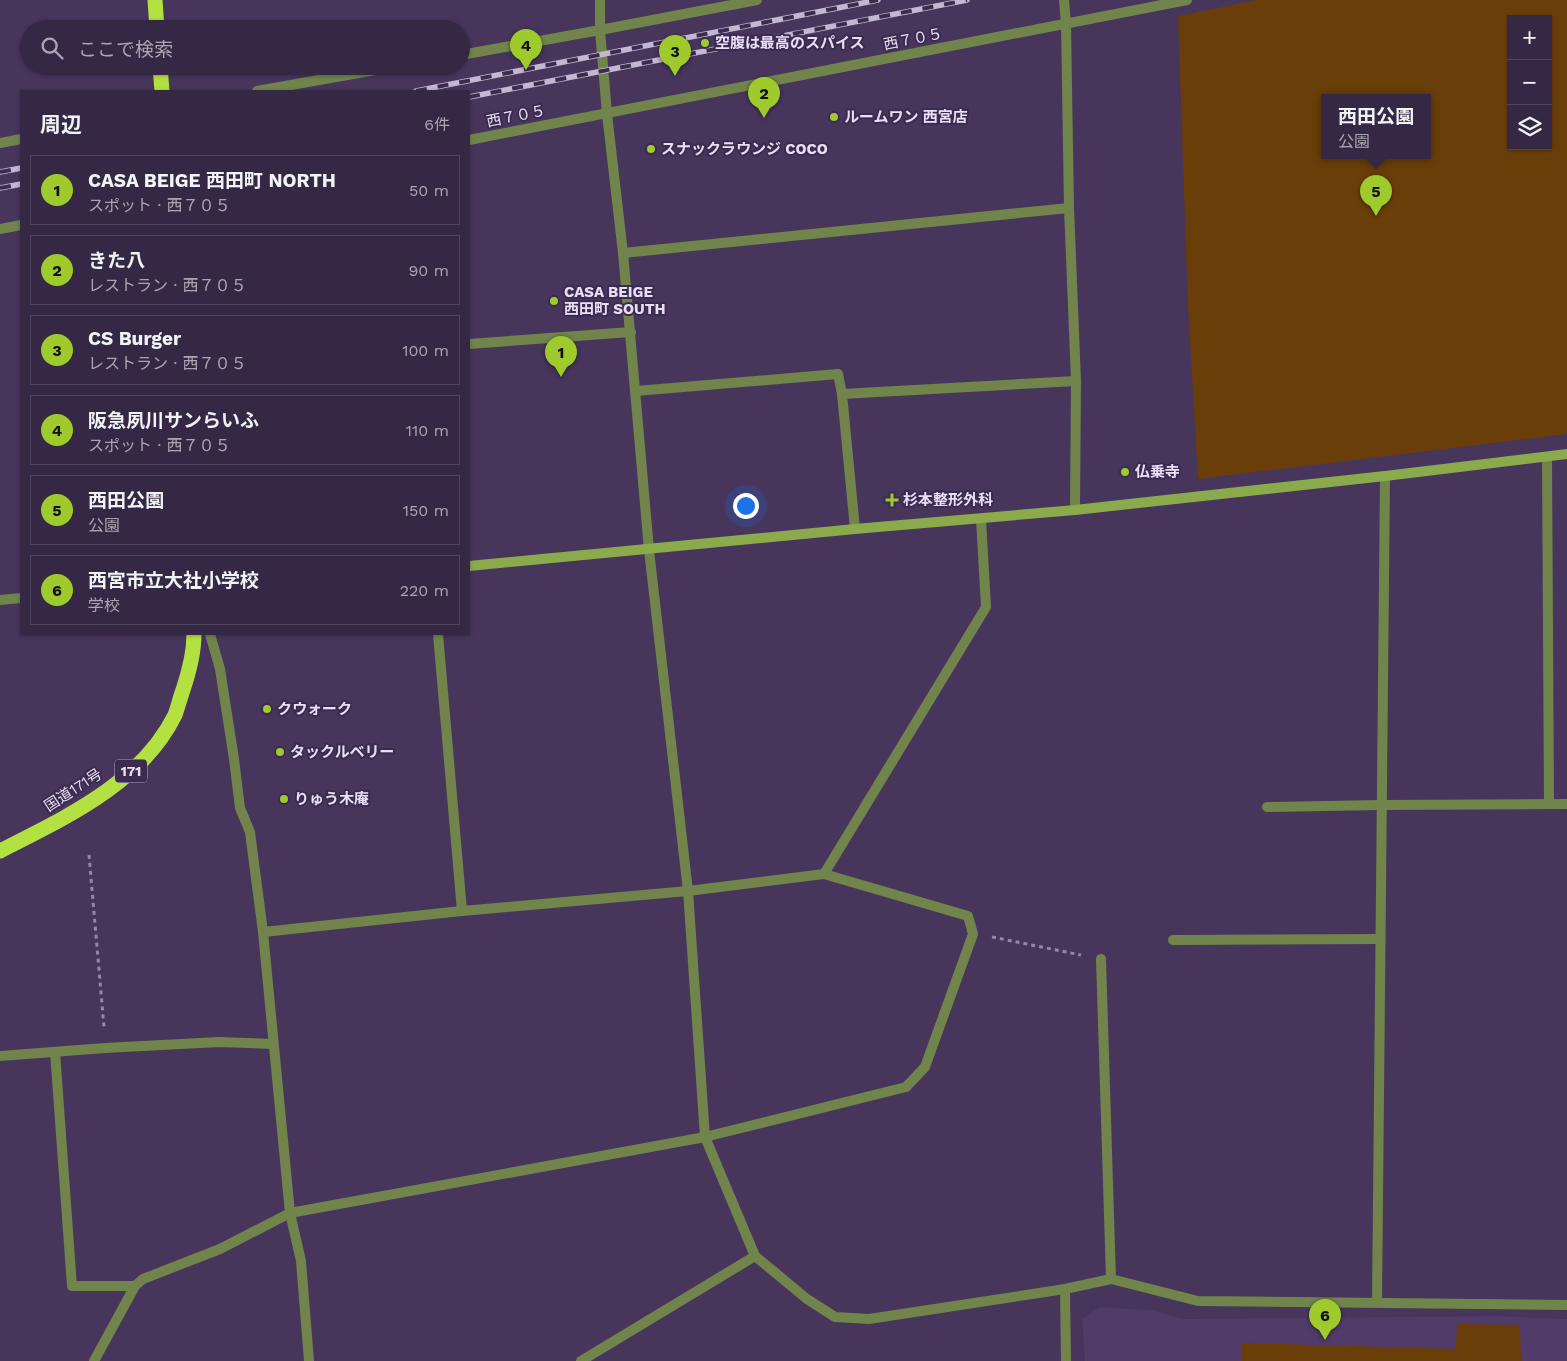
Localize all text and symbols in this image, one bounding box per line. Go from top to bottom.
map controls [1507,15,1552,150]
button: + [1507,15,1552,60]
search box [20,20,470,75]
street label: 西７０５ [882,24,944,54]
pin: 4 [510,29,542,70]
icon: search [38,34,66,62]
place label: 空腹は最高のスパイス [715,34,865,52]
pin: 3 [659,35,691,76]
marker: 空腹は最高のスパイス [699,37,711,49]
text: ここで検索 [78,38,173,61]
button: − [1507,60,1552,105]
pin: 2 [748,77,780,118]
popup [1321,94,1431,159]
street label: 西７０５ [485,101,547,131]
text: 西田公園 [1338,105,1414,128]
button: layers [1507,105,1552,150]
place label: ルームワン 西宮店 [844,108,968,126]
marker: ルームワン 西宮店 [828,111,840,123]
text: 周辺 [40,112,82,137]
text: 6件 [424,115,450,134]
text: 公園 [1338,132,1370,151]
place label: スナックラウンジ COCO [661,140,828,158]
marker: スナックラウンジ COCO [645,143,657,155]
text: CASA BEIGE 西田町 NORTH [88,169,336,192]
pin: 5 [1360,175,1392,216]
text: 1 [54,181,60,200]
text: 50 m [409,181,449,200]
text: スポット · 西７０５ [88,196,231,215]
text: きた八 [88,249,145,272]
text: 2 [52,261,62,280]
text: 90 m [408,261,449,280]
text: レストラン · 西７０５ [88,276,247,295]
place label: CASA BEIGE 西田町 SOUTH [564,283,666,318]
marker: CASA BEIGE 西田町 SOUTH [548,295,560,307]
text: CS Burger [88,327,181,350]
pin: 1 [545,336,577,377]
text: 3 [52,341,62,360]
text: 100 m [402,341,449,360]
text: レストラン · 西７０５ [88,354,247,373]
text: 阪急夙川サンらいふ [88,409,259,432]
text: 4 [52,421,62,440]
text: 110 m [406,421,449,440]
text: スポット · 西７０５ [88,436,231,455]
place label: 仏乗寺 [1134,463,1180,481]
marker: 仏乗寺 [1119,466,1131,478]
text: 西田公園 [88,489,164,512]
place label: 杉本整形外科 [903,491,993,509]
your location [733,493,759,519]
marker: 杉本整形外科 [885,493,899,507]
text: 5 [52,501,62,520]
text: 150 m [403,501,449,520]
text: 公園 [88,516,120,535]
text: 西宮市立大社小学校 [88,569,259,592]
text: 6 [52,581,62,600]
text: 220 m [400,581,449,600]
text: 学校 [88,596,120,615]
place label: クウォーク [277,700,352,718]
marker: クウォーク [261,703,273,715]
place label: タックルベリー [290,743,395,761]
marker: タックルベリー [274,746,286,758]
road number: 171 [115,759,147,782]
street label: 国道171号 [41,765,105,815]
place label: りゅう木庵 [294,790,369,808]
marker: りゅう木庵 [278,793,290,805]
pin: 6 [1309,1299,1341,1340]

